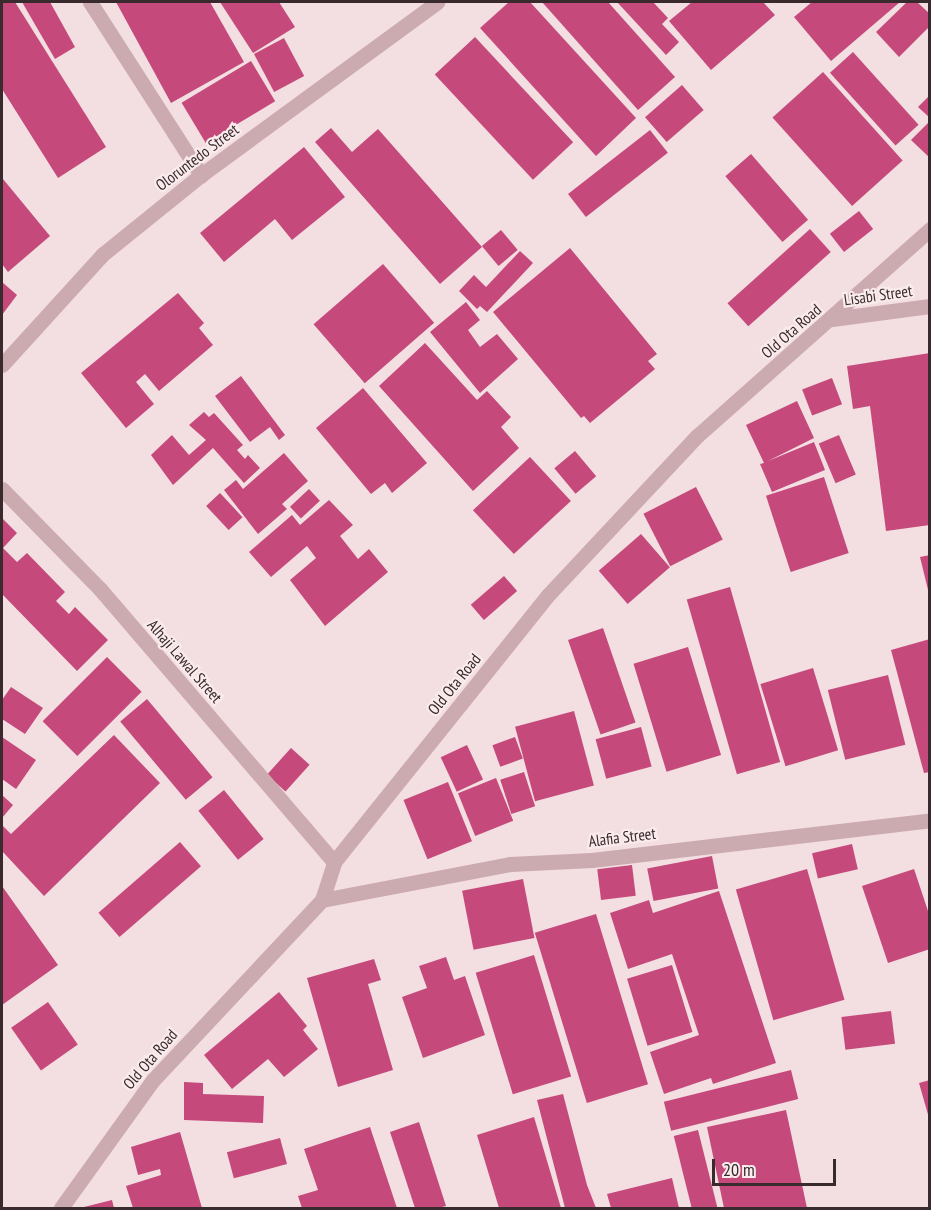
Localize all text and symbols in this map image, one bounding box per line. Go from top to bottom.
street label: Oloruntedo Street [152,120,242,194]
street label: Lisabi Street [843,281,913,309]
street label: Old Ota Road [757,300,825,362]
street label: Alhaji Lawal Street [144,615,226,707]
street label: Old Ota Road [424,650,484,718]
street label: Alafia Street [587,823,657,851]
street label: Old Ota Road [119,1025,181,1093]
scale bar [715,1147,840,1185]
text: 20 m [723,1158,755,1181]

